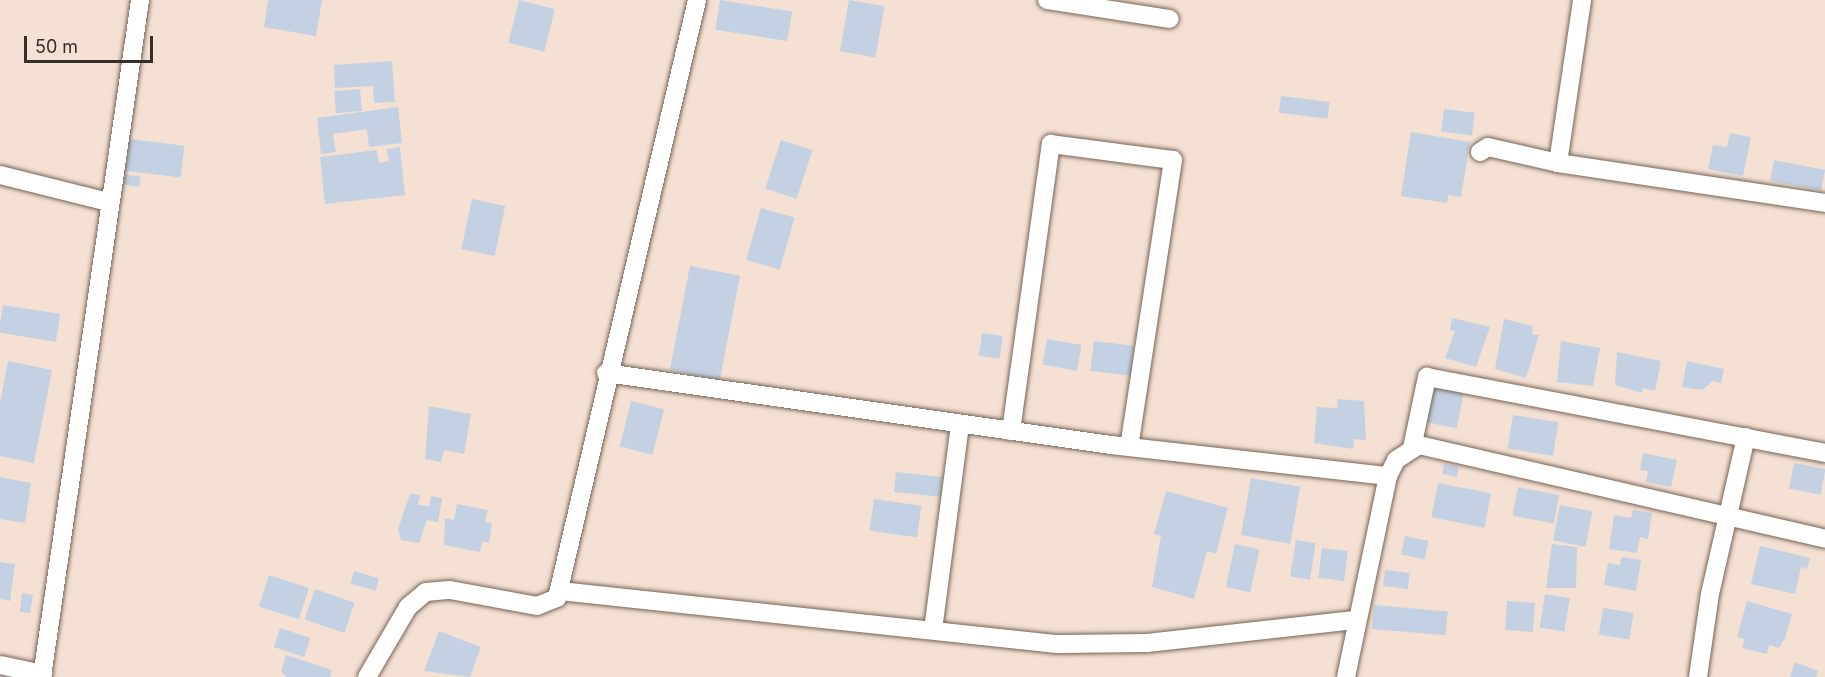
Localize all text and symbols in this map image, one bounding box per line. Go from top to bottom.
scale bar [27,24,156,62]
text: 50 m [35,36,78,57]

